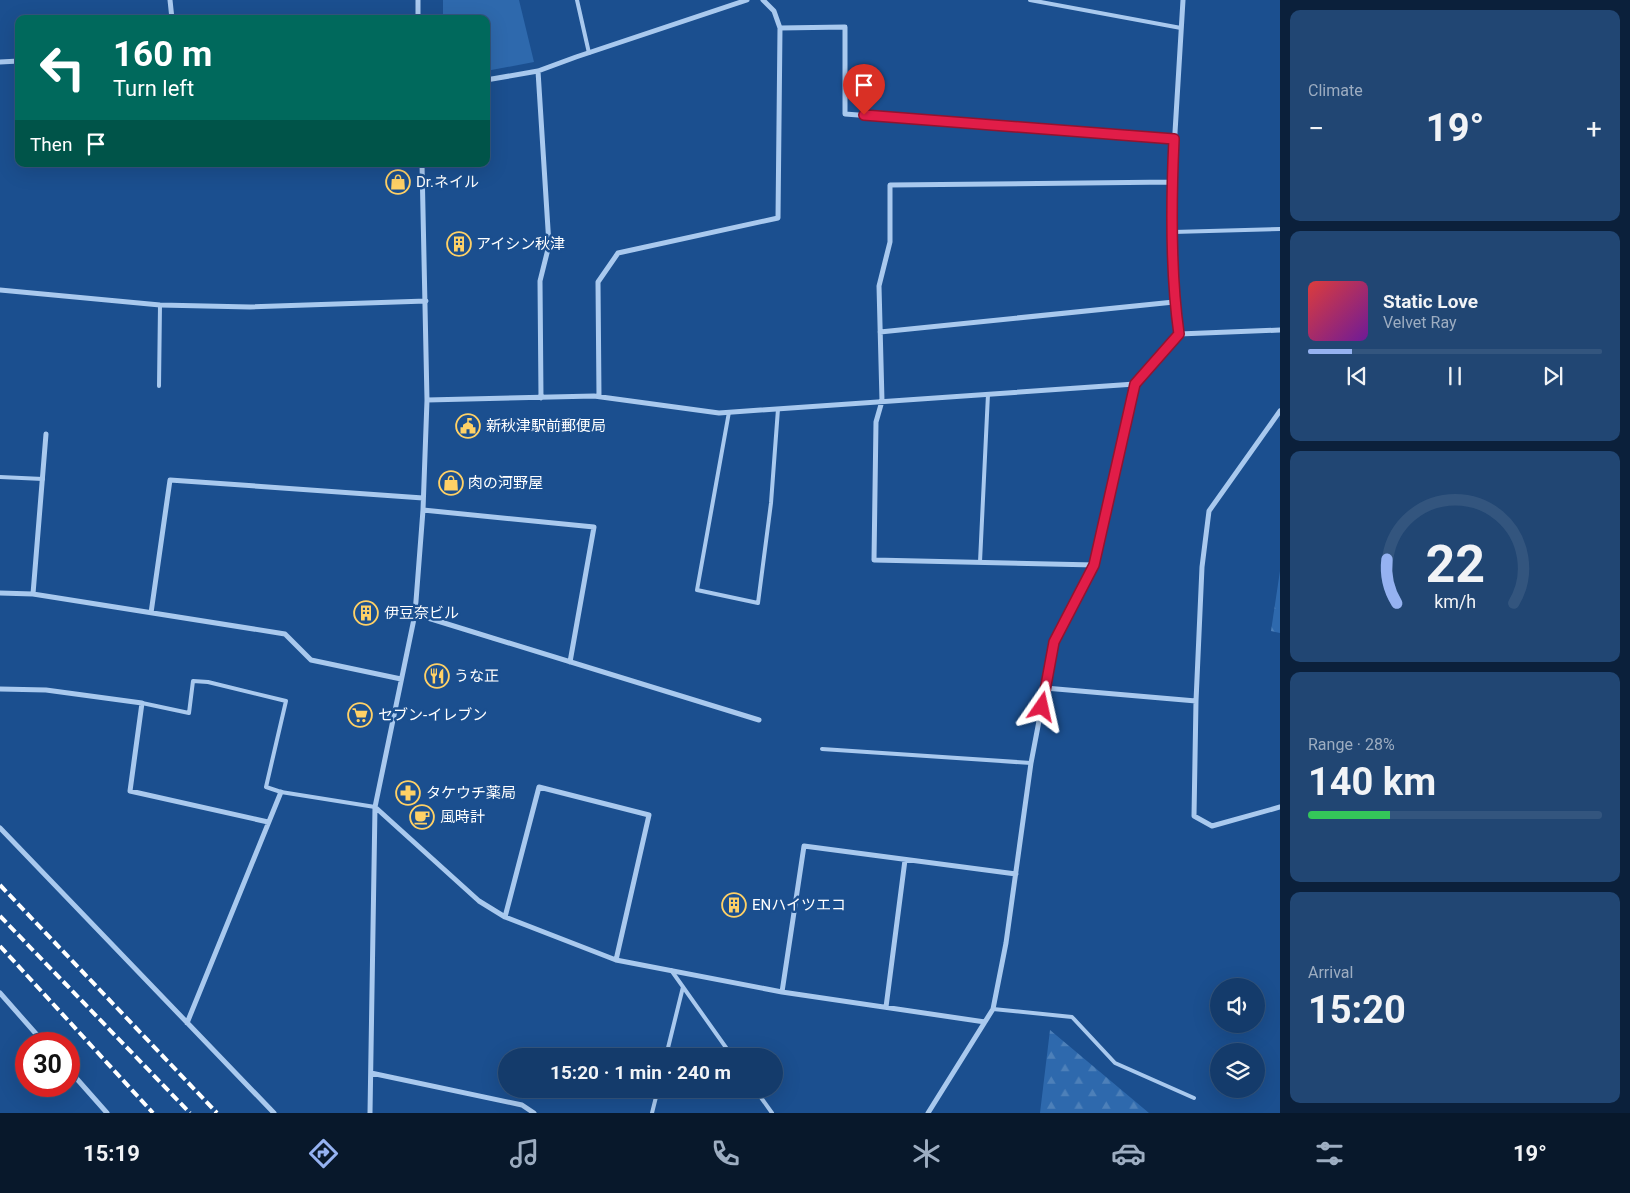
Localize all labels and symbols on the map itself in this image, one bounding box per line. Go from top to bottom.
pin [843,64,885,115]
shop icon: Dr.ネイル [385,169,411,195]
place label: Dr.ネイル [416,173,479,191]
building icon: アイシン秋津 [446,231,472,257]
place label: アイシン秋津 [476,235,565,253]
public building icon: 新秋津駅前郵便局 [455,413,481,439]
place label: 新秋津駅前郵便局 [486,417,606,435]
shop icon: 肉の河野屋 [438,470,464,496]
place label: 肉の河野屋 [468,474,543,492]
building icon: 伊豆奈ビル [353,600,379,626]
place label: 伊豆奈ビル [384,604,459,622]
restaurant icon: うな正 [424,663,450,689]
place label: うな正 [454,667,499,685]
position arrow [1015,680,1067,732]
supermarket icon: セブン-イレブン [347,702,373,728]
place label: セブン-イレブン [378,706,487,724]
pharmacy icon: タケウチ薬局 [395,780,421,806]
place label: タケウチ薬局 [426,784,516,802]
cafe icon: 風時計 [409,804,435,830]
place label: 風時計 [440,808,485,826]
building icon: ENハイツエコ [721,892,747,918]
place label: ENハイツエコ [752,896,846,914]
speed limit sign: 30 [15,1032,80,1097]

